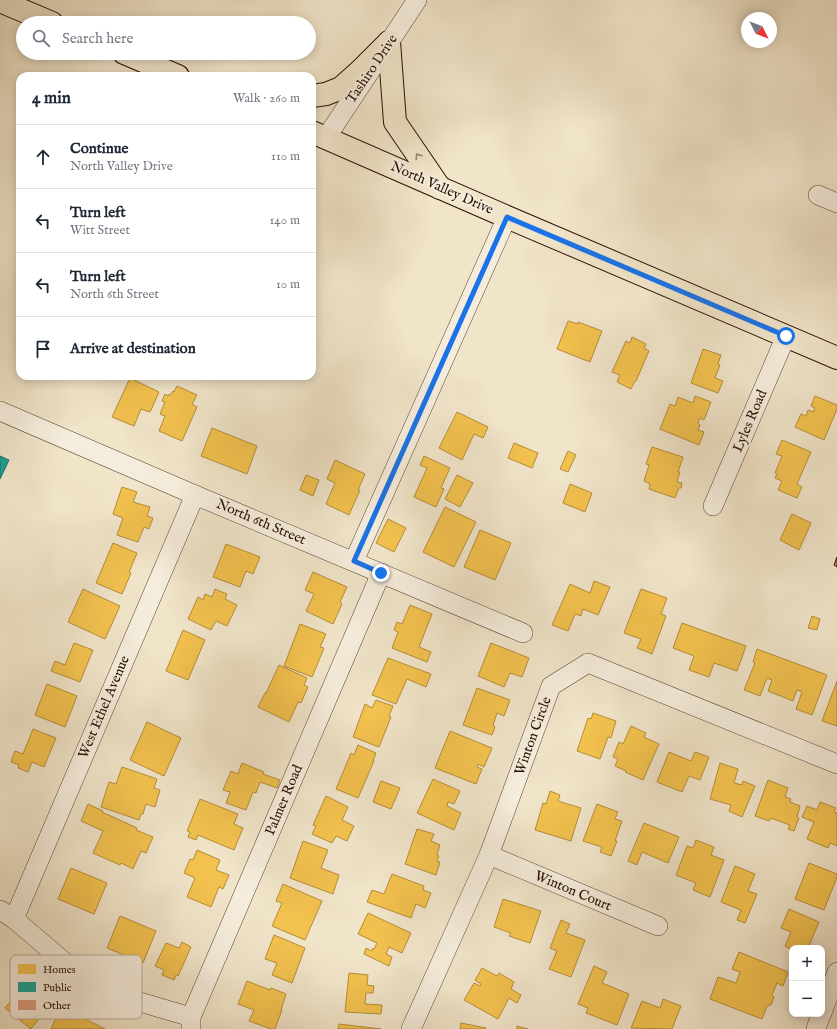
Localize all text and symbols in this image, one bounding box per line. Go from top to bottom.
north arrow [741,12,777,48]
search box [16,16,316,60]
icon: search [30,27,52,49]
text: Search here [62,29,133,48]
street label: Tashiro Drive [342,30,402,107]
text: 4 min [32,88,71,109]
text: Walk · 260 m [233,90,300,107]
text: Continue [70,139,128,158]
icon: ahead [32,146,54,168]
text: 110 m [271,148,300,165]
one-way arrow [416,153,423,160]
street label: North Valley Drive [388,157,497,219]
text: North Valley Drive [70,158,173,175]
text: Turn left [70,203,126,222]
icon: left [32,210,54,232]
text: 140 m [270,212,300,229]
text: Witt Street [70,222,130,239]
text: Turn left [70,267,126,286]
icon: left [32,274,54,296]
text: 10 m [276,276,300,293]
text: North 6th Street [70,286,159,303]
route start [777,327,795,345]
icon: arrive [32,338,54,360]
text: Arrive at destination [70,339,196,358]
street label: Lyles Road [729,387,771,455]
street label: North 6th Street [213,495,309,549]
route end [372,564,390,582]
street label: West Ethel Avenue [74,652,134,761]
street label: Winton Circle [510,694,556,778]
street label: Palmer Road [261,762,307,838]
street label: Winton Court [532,867,614,915]
map controls [789,945,825,1017]
button: + [789,945,825,981]
legend [10,955,142,1019]
text: Homes [43,963,76,977]
text: Public [43,981,72,995]
button: − [789,981,825,1017]
text: Other [43,999,71,1013]

